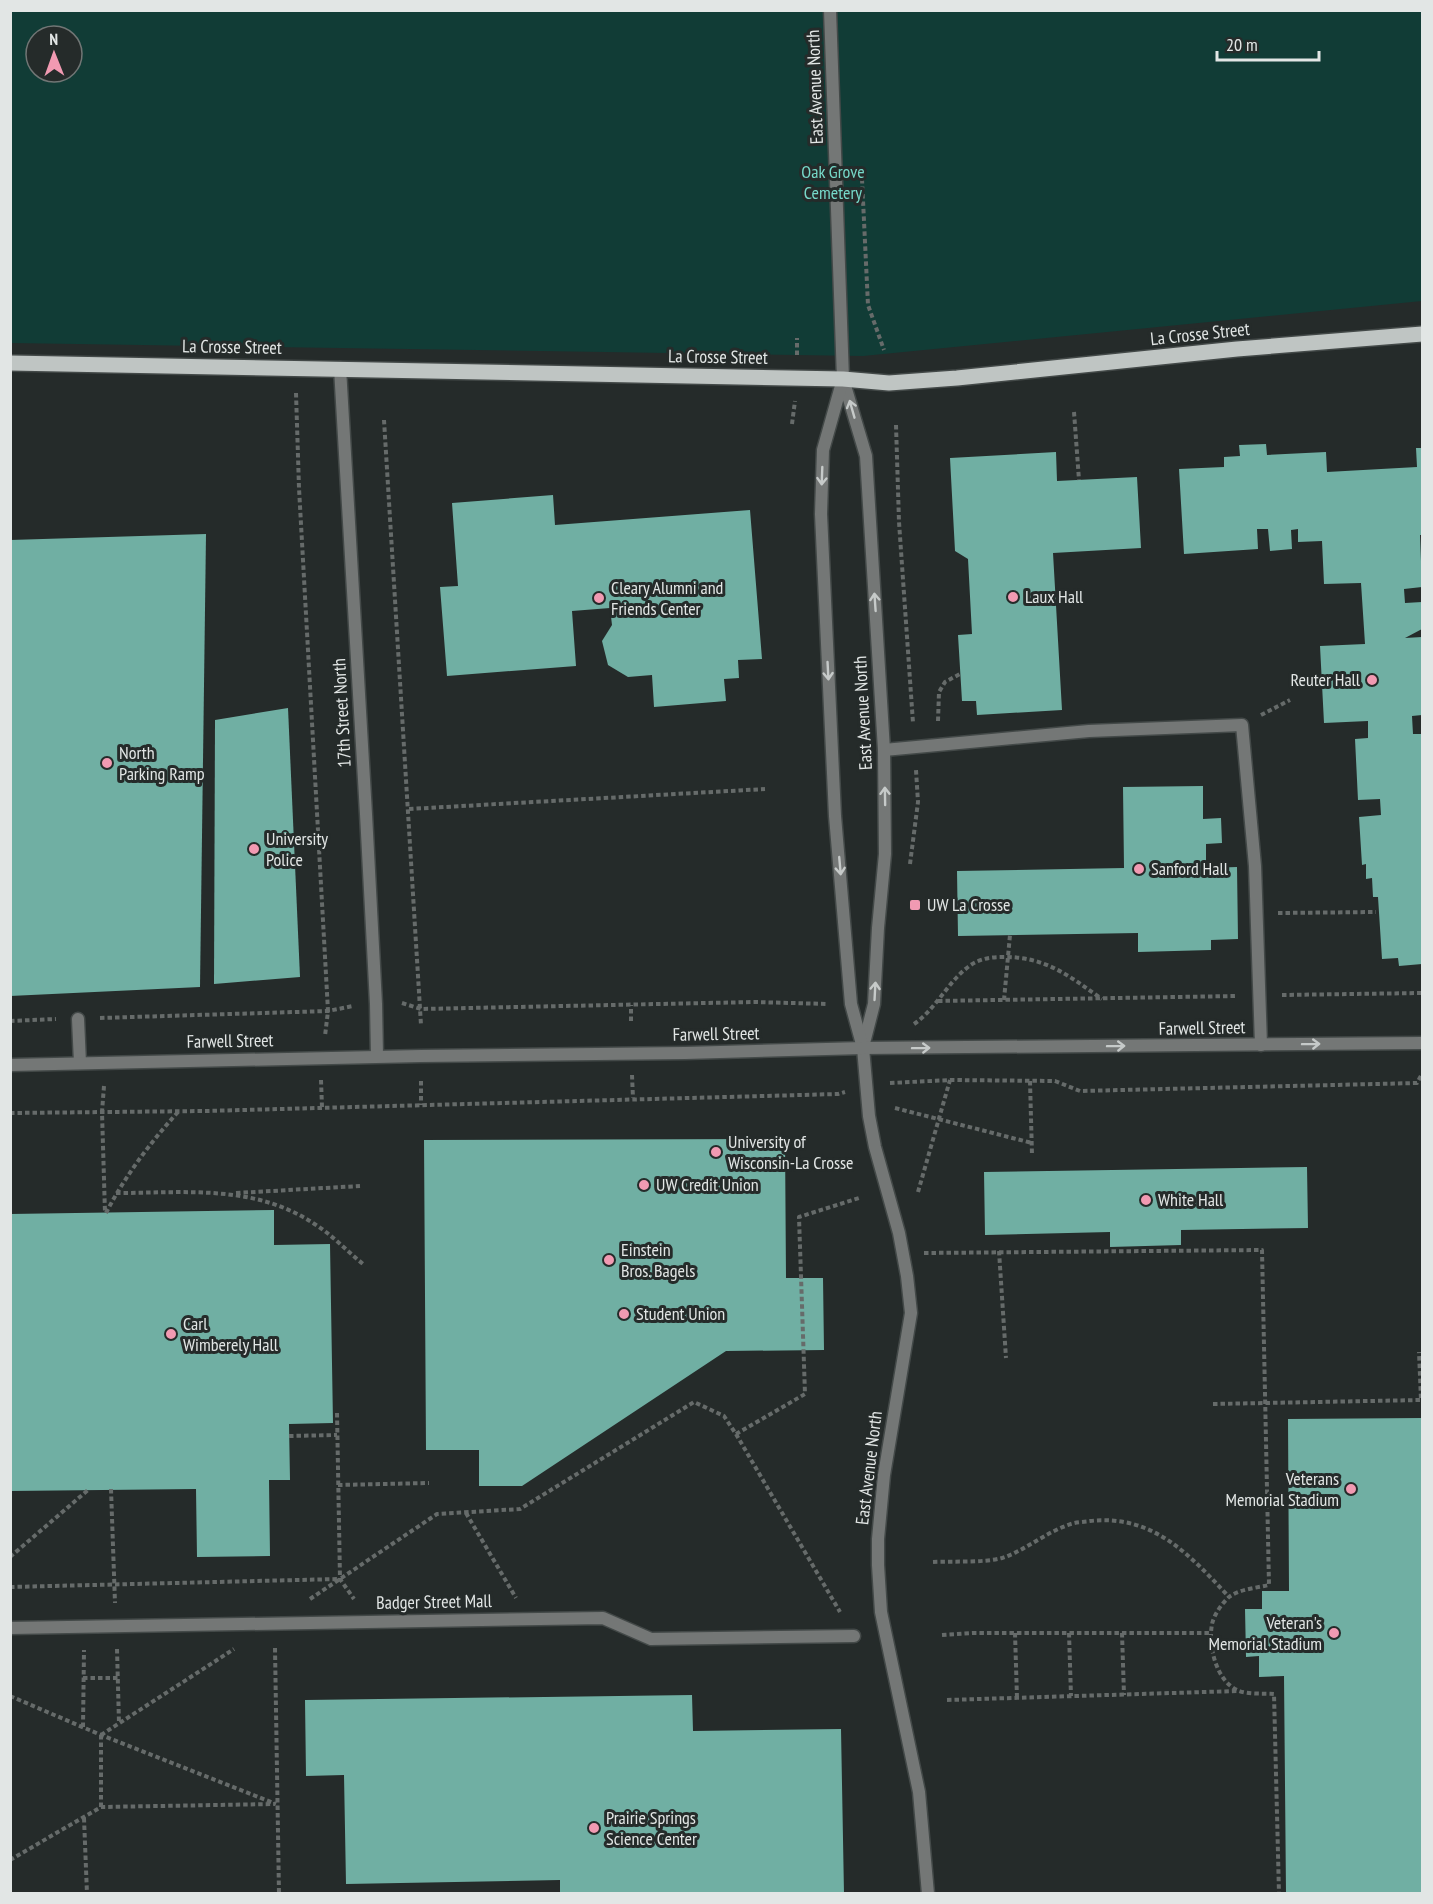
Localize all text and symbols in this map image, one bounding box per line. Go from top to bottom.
north arrow [24,24,84,84]
scale bar [1217,24,1319,62]
text: N [49,29,58,49]
street label: East Avenue North [801,29,828,145]
text: 20 m [1226,33,1258,56]
park label: Oak Grove Cemetery [801,160,865,204]
street label: La Crosse Street [1149,317,1251,350]
street label: La Crosse Street [182,334,282,359]
street label: La Crosse Street [668,344,768,369]
one-way arrow [846,400,857,419]
one-way arrow [816,466,827,486]
place label: Cleary Alumni and Friends Center [611,576,723,620]
place label: Laux Hall [1025,585,1084,608]
marker: Laux Hall [1006,590,1020,604]
marker: Cleary Alumni and Friends Center [592,591,606,605]
one-way arrow [869,592,880,612]
street label: East Avenue North [848,655,877,771]
street label: 17th Street North [327,658,356,768]
one-way arrow [823,661,834,680]
place label: Reuter Hall [1291,668,1361,691]
marker: Reuter Hall [1365,673,1379,687]
place label: North Parking Ramp [119,741,205,785]
marker: North Parking Ramp [100,756,114,770]
one-way arrow [879,787,891,807]
place label: University Police [266,827,328,871]
marker: University Police [247,842,261,856]
one-way arrow [835,855,846,875]
place label: Sanford Hall [1151,857,1229,880]
marker: Sanford Hall [1132,862,1146,876]
place label: UW La Crosse [927,893,1010,916]
marker: UW La Crosse [908,898,922,912]
one-way arrow [869,981,880,1001]
street label: Farwell Street [1158,1015,1246,1040]
street label: Farwell Street [672,1021,760,1046]
street label: Farwell Street [186,1028,274,1053]
one-way arrow [1301,1039,1321,1050]
one-way arrow [1106,1040,1126,1052]
one-way arrow [911,1042,931,1054]
place label: University of Wisconsin-La Crosse [728,1130,854,1174]
marker: University of Wisconsin-La Crosse [709,1145,723,1159]
place label: UW Credit Union [656,1173,759,1196]
marker: UW Credit Union [637,1178,651,1192]
place label: White Hall [1158,1188,1224,1211]
marker: White Hall [1139,1193,1153,1207]
place label: Einstein Bros. Bagels [621,1238,695,1282]
marker: Einstein Bros. Bagels [602,1253,616,1267]
place label: Student Union [636,1302,725,1325]
marker: Student Union [617,1307,631,1321]
place label: Carl Wimberely Hall [183,1312,279,1356]
marker: Carl Wimberely Hall [164,1327,178,1341]
street label: East Avenue North [850,1410,887,1526]
place label: Veterans Memorial Stadium [1225,1467,1339,1511]
marker: Veterans Memorial Stadium [1344,1482,1358,1496]
street label: Badger Street Mall [376,1589,493,1614]
place label: Veteran's Memorial Stadium [1208,1611,1322,1655]
marker: Veteran's Memorial Stadium [1327,1626,1341,1640]
place label: Prairie Springs Science Center [606,1806,697,1850]
marker: Prairie Springs Science Center [587,1821,601,1835]

